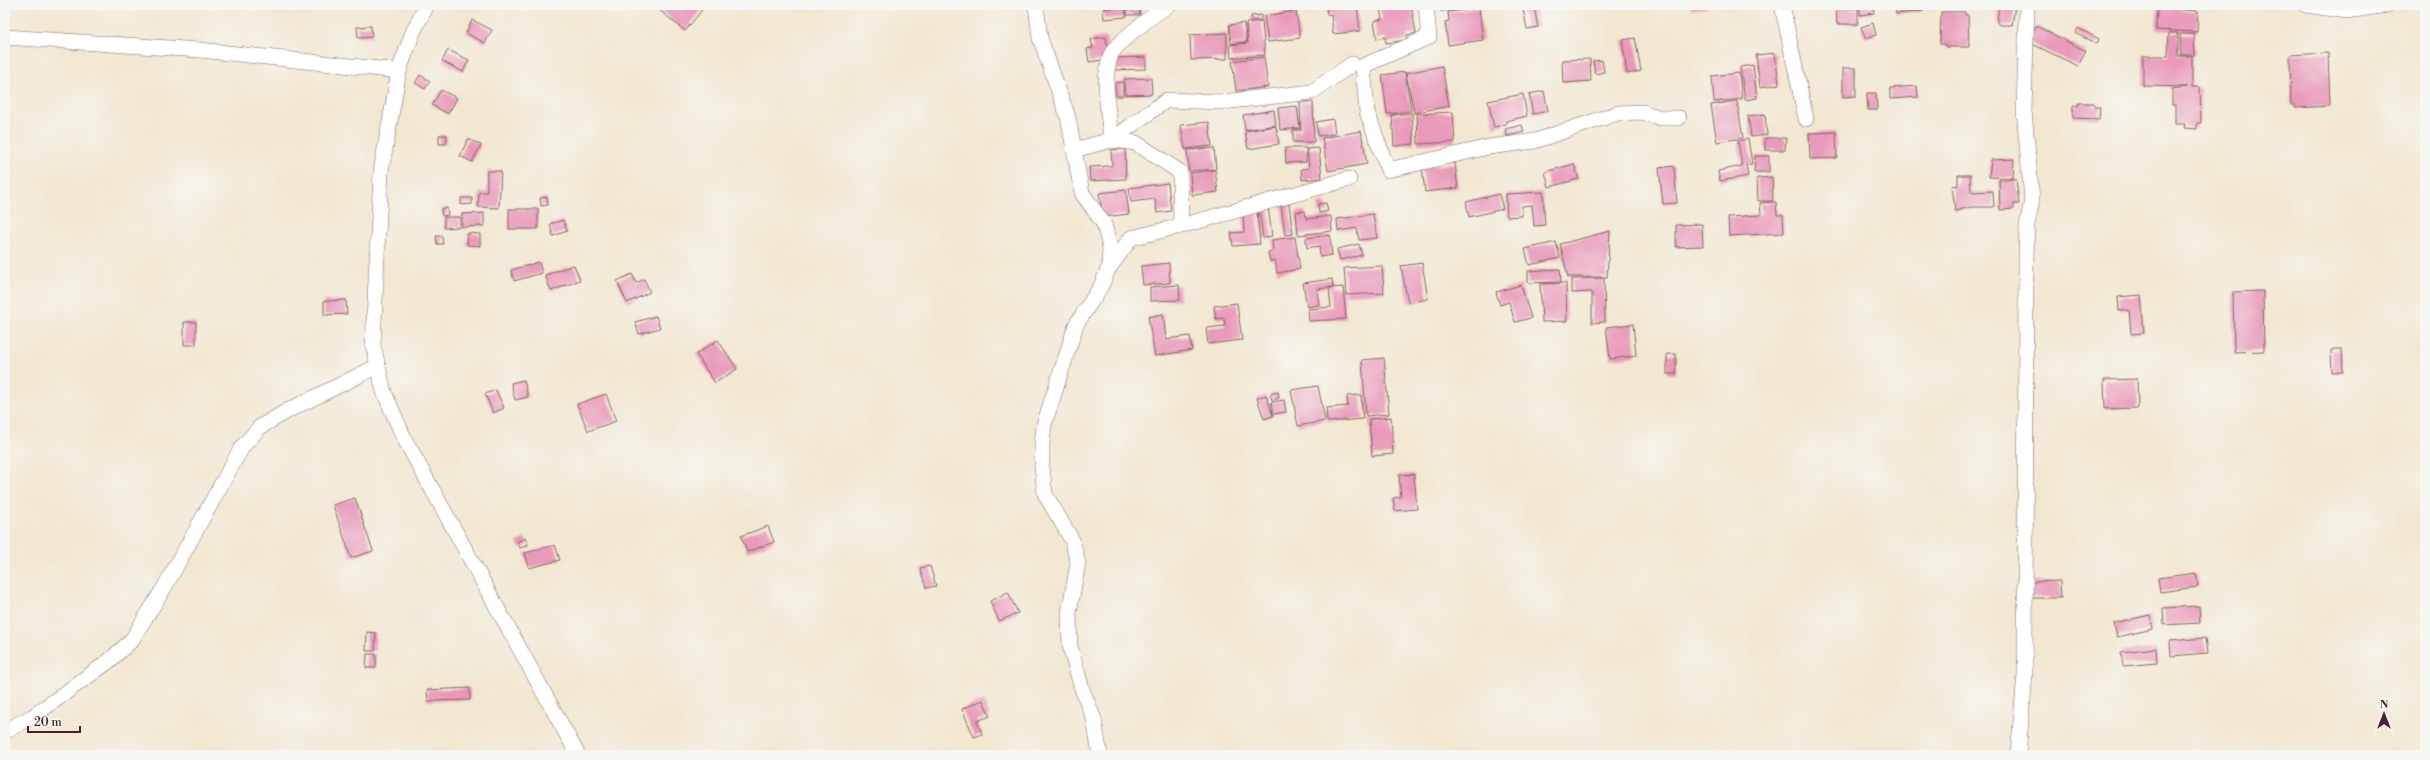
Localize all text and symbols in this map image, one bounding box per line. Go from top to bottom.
north arrow [2364,694,2404,734]
text: N [2380,698,2389,712]
scale bar [28,708,80,734]
text: 20 m [34,715,62,730]

